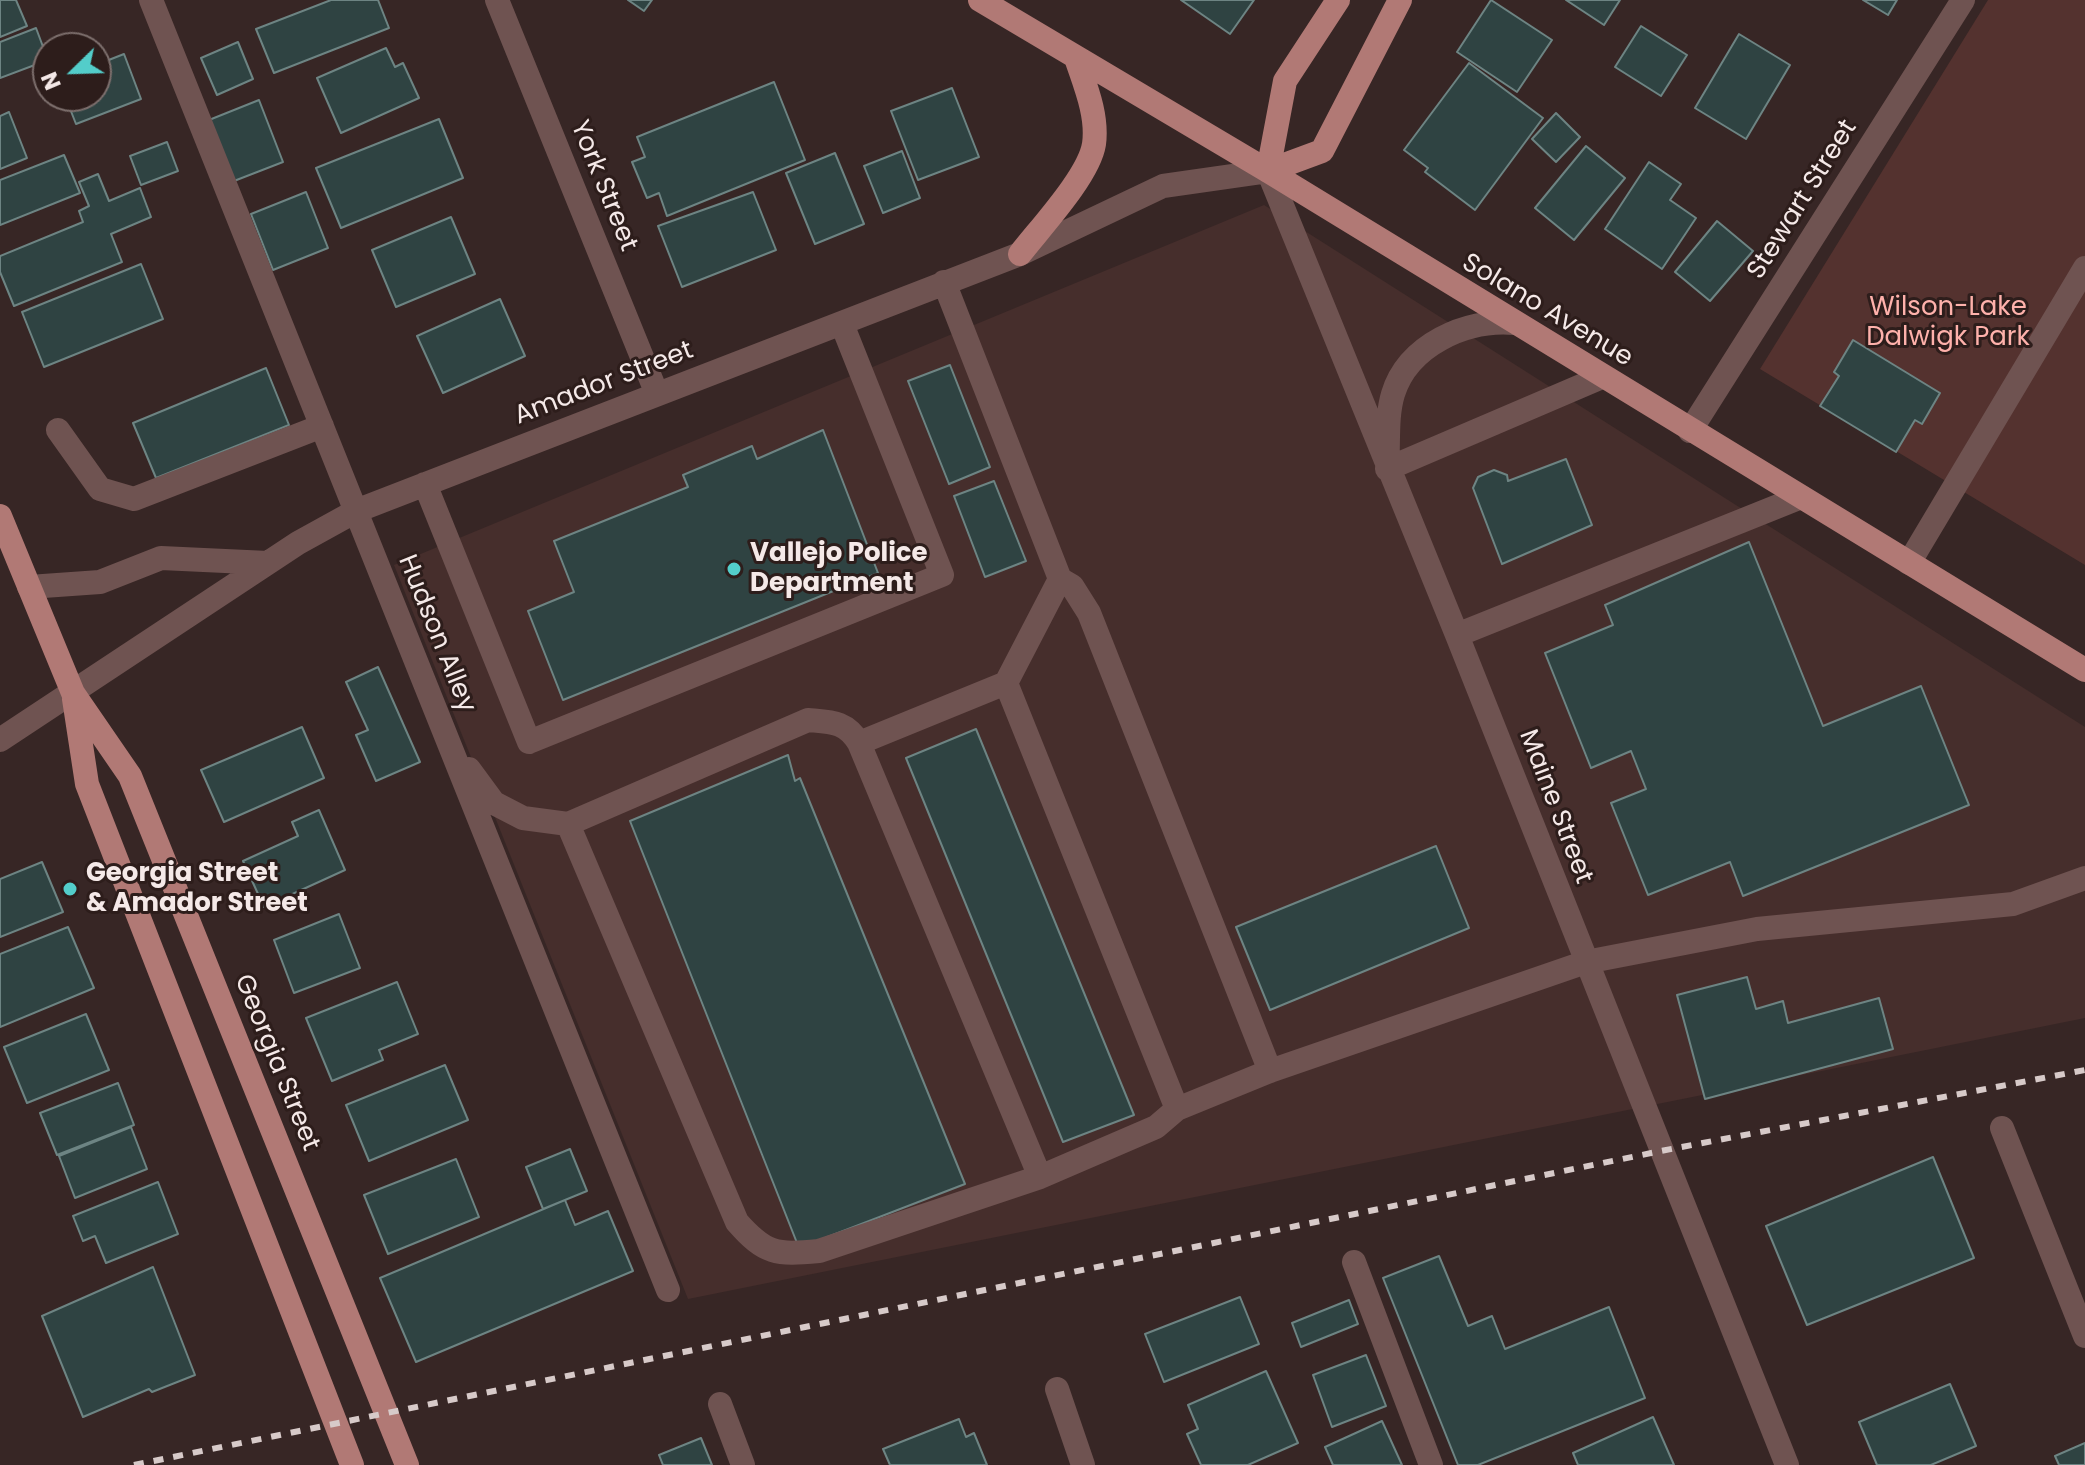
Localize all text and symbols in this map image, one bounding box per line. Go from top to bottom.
north arrow [32,32,112,112]
text: N [34,67,69,94]
street label: Stewart Street [1742,115,1864,285]
street label: York Street [563,116,643,256]
street label: Solano Avenue [1456,248,1638,374]
park label: Wilson-Lake Dalwigk Park [1866,292,2030,354]
street label: Amador Street [510,336,698,432]
place label: Vallejo Police Department [750,538,928,600]
street label: Hudson Alley [390,551,482,717]
marker: Vallejo Police Department [725,560,743,578]
street label: Maine Street [1511,726,1599,888]
place label: Georgia Street & Amador Street [86,858,308,920]
marker: Georgia Street & Amador Street [61,880,79,898]
street label: Georgia Street [226,970,326,1156]

